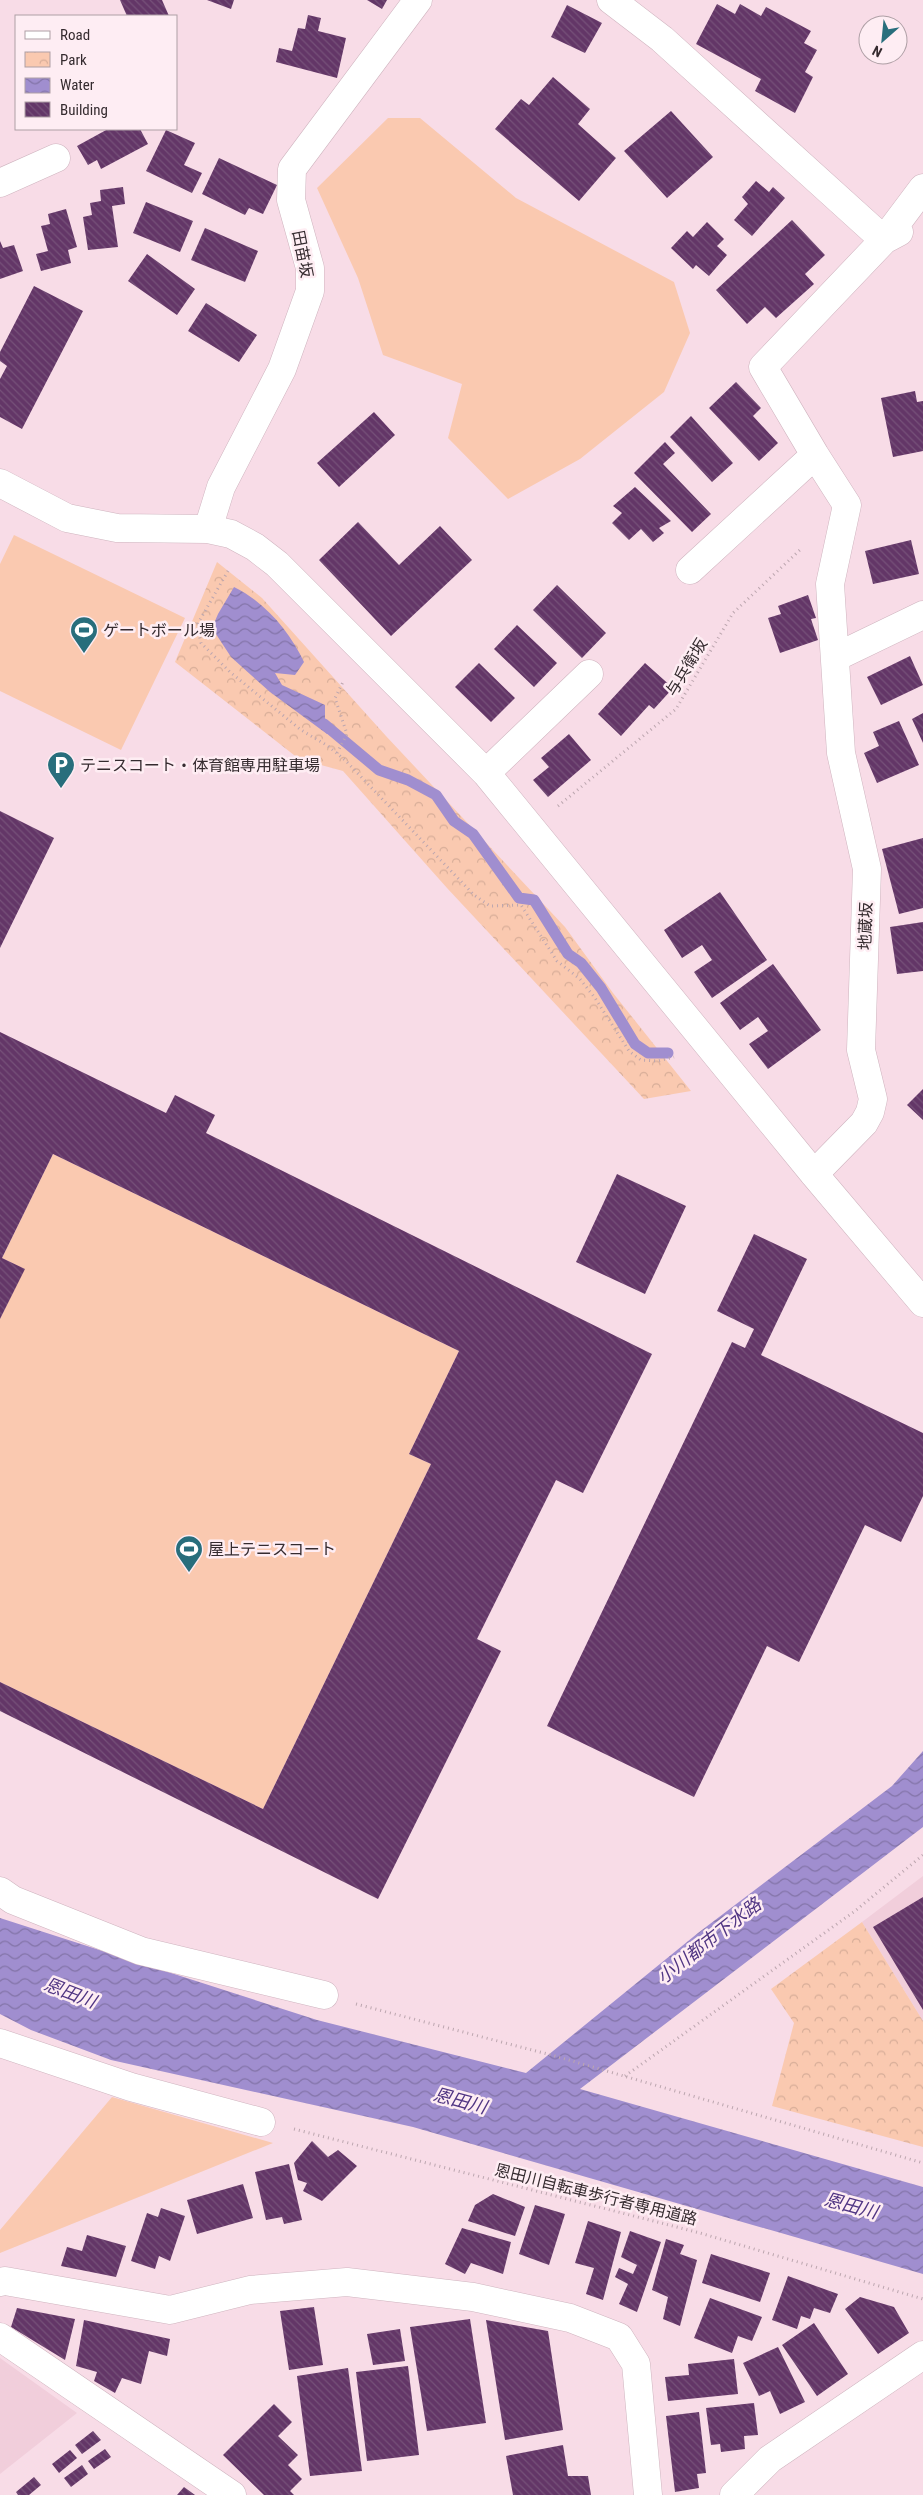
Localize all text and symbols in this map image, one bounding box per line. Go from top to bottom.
legend [15,15,178,130]
north arrow [858,15,908,65]
text: Road [60,26,90,44]
text: N [870,43,885,61]
text: Park [60,51,87,69]
text: Water [60,76,95,94]
text: Building [60,101,108,119]
street label: 田苗坂 [289,229,316,279]
sports icon: ゲートボール場 [69,615,99,654]
place label: ゲートボール場 [103,621,215,640]
street label: 与兵衛坂 [662,635,711,700]
parking icon: テニスコート・体育館専用駐車場 [46,750,76,789]
place label: テニスコート・体育館専用駐車場 [80,756,320,775]
street label: 地蔵坂 [855,902,876,950]
sports icon: 屋上テニスコート [174,1534,204,1573]
place label: 屋上テニスコート [208,1540,336,1559]
water label: 小川都市下水路 [653,1892,766,1988]
water label: 恩田川 [41,1973,101,2013]
water label: 恩田川 [431,2083,491,2118]
street label: 恩田川自転車歩行者専用道路 [493,2160,699,2229]
water label: 恩田川 [822,2188,882,2223]

